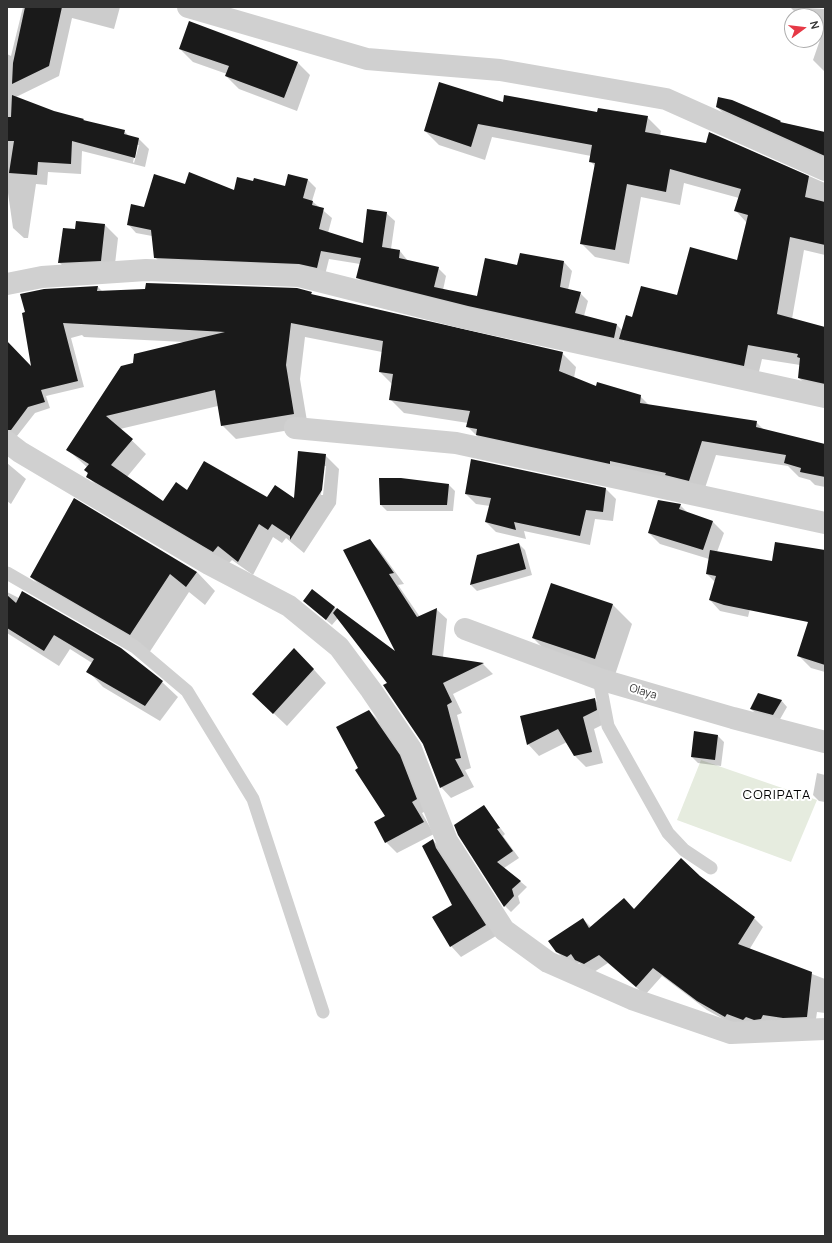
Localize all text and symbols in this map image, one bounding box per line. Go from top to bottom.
north arrow [784,8,824,48]
text: N [807,19,823,31]
street label: Olaya [628,682,658,702]
district label: CORIPATA [743,787,811,803]

